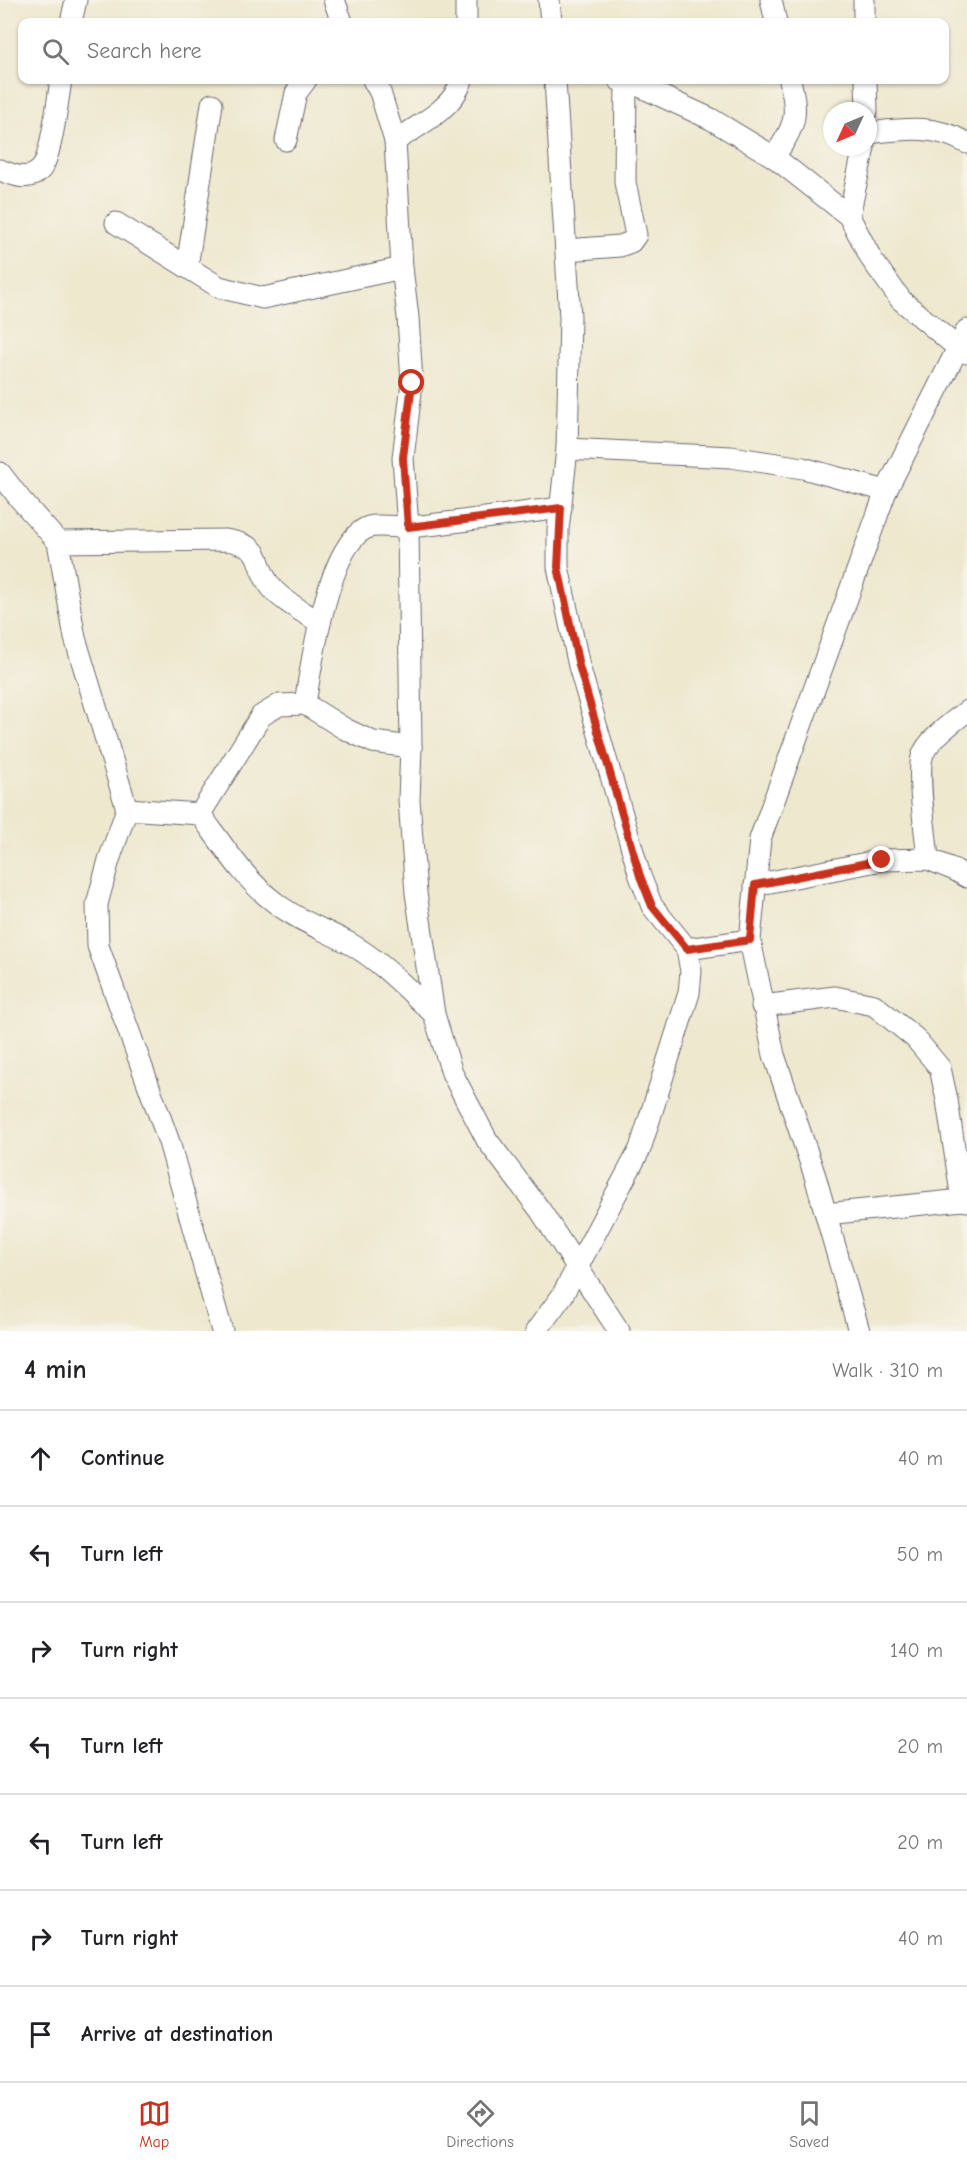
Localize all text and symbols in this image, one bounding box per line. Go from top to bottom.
search box [18,18,949,84]
icon: search [39,35,72,68]
text: Search here [87,38,202,64]
north arrow [823,102,877,156]
route start [398,369,424,395]
route end [868,846,894,872]
text: 4 min [24,1355,87,1385]
text: Walk · 310 m [832,1359,943,1382]
icon: ahead [24,1442,57,1475]
text: Continue [81,1445,164,1471]
text: 40 m [898,1447,943,1470]
icon: left [24,1538,57,1571]
text: Turn left [81,1541,163,1567]
text: 50 m [897,1543,943,1566]
icon: right [24,1634,57,1667]
text: Turn right [81,1637,178,1663]
text: 140 m [890,1639,943,1662]
icon: left [24,1730,57,1763]
text: Turn left [81,1733,163,1759]
text: 20 m [897,1735,943,1758]
icon: left [24,1826,57,1859]
text: Turn left [81,1829,163,1855]
text: 20 m [897,1831,943,1854]
icon: right [24,1922,57,1955]
text: Turn right [81,1925,178,1951]
text: 40 m [898,1927,943,1950]
icon: arrive [24,2018,57,2051]
text: Arrive at destination [81,2021,273,2047]
tab: Map [138,2097,171,2151]
tab: Directions [446,2097,514,2151]
tab: Saved [789,2097,829,2151]

